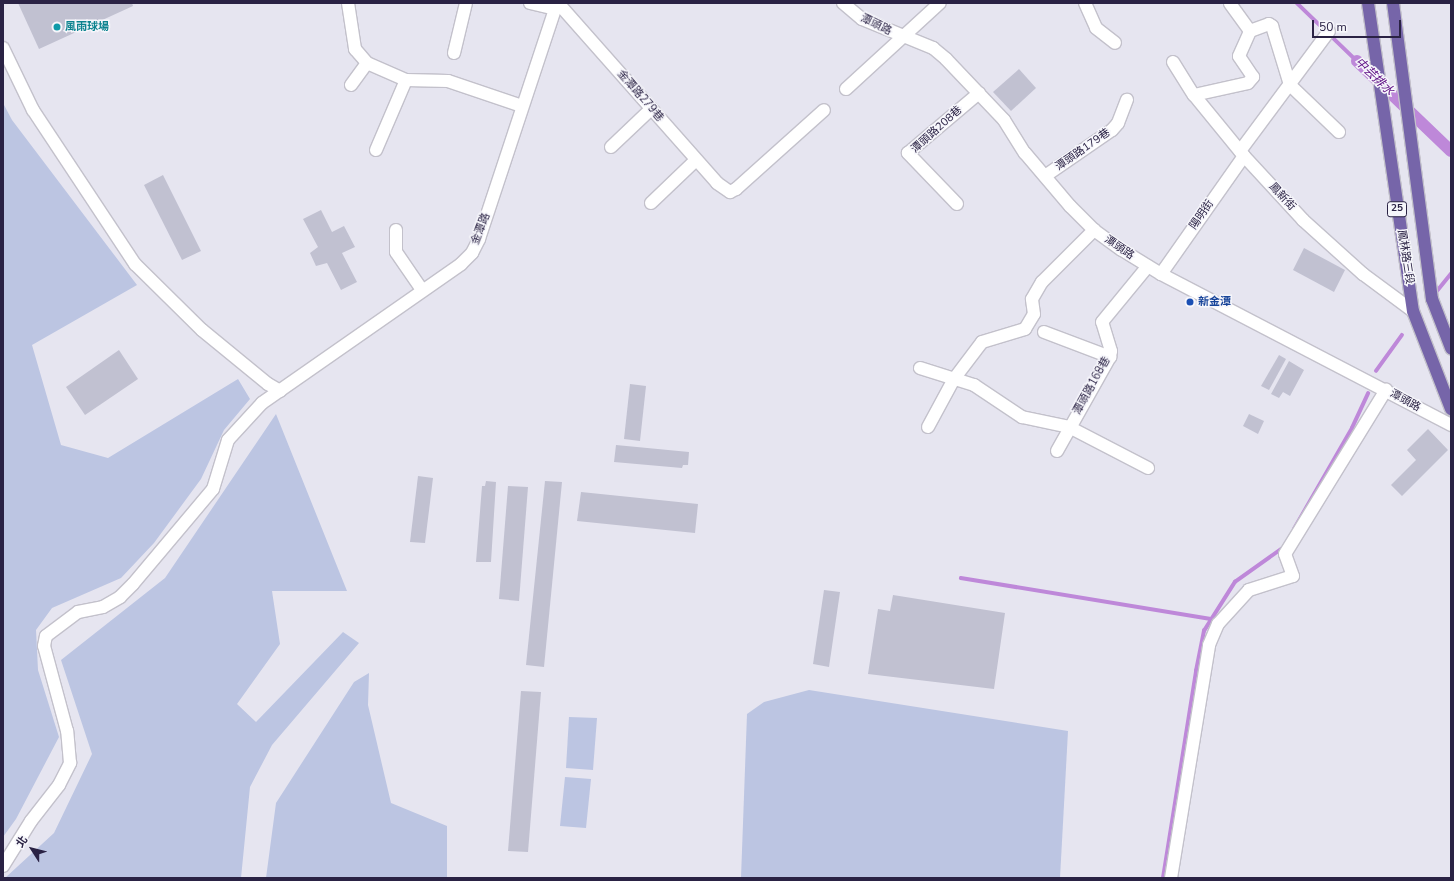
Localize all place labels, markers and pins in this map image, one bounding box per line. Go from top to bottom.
place label: 風雨球場 [65,20,109,34]
marker: 風雨球場 [52,22,62,32]
place label: 新金潭 [1198,295,1231,309]
marker: 新金潭 [1185,297,1195,307]

